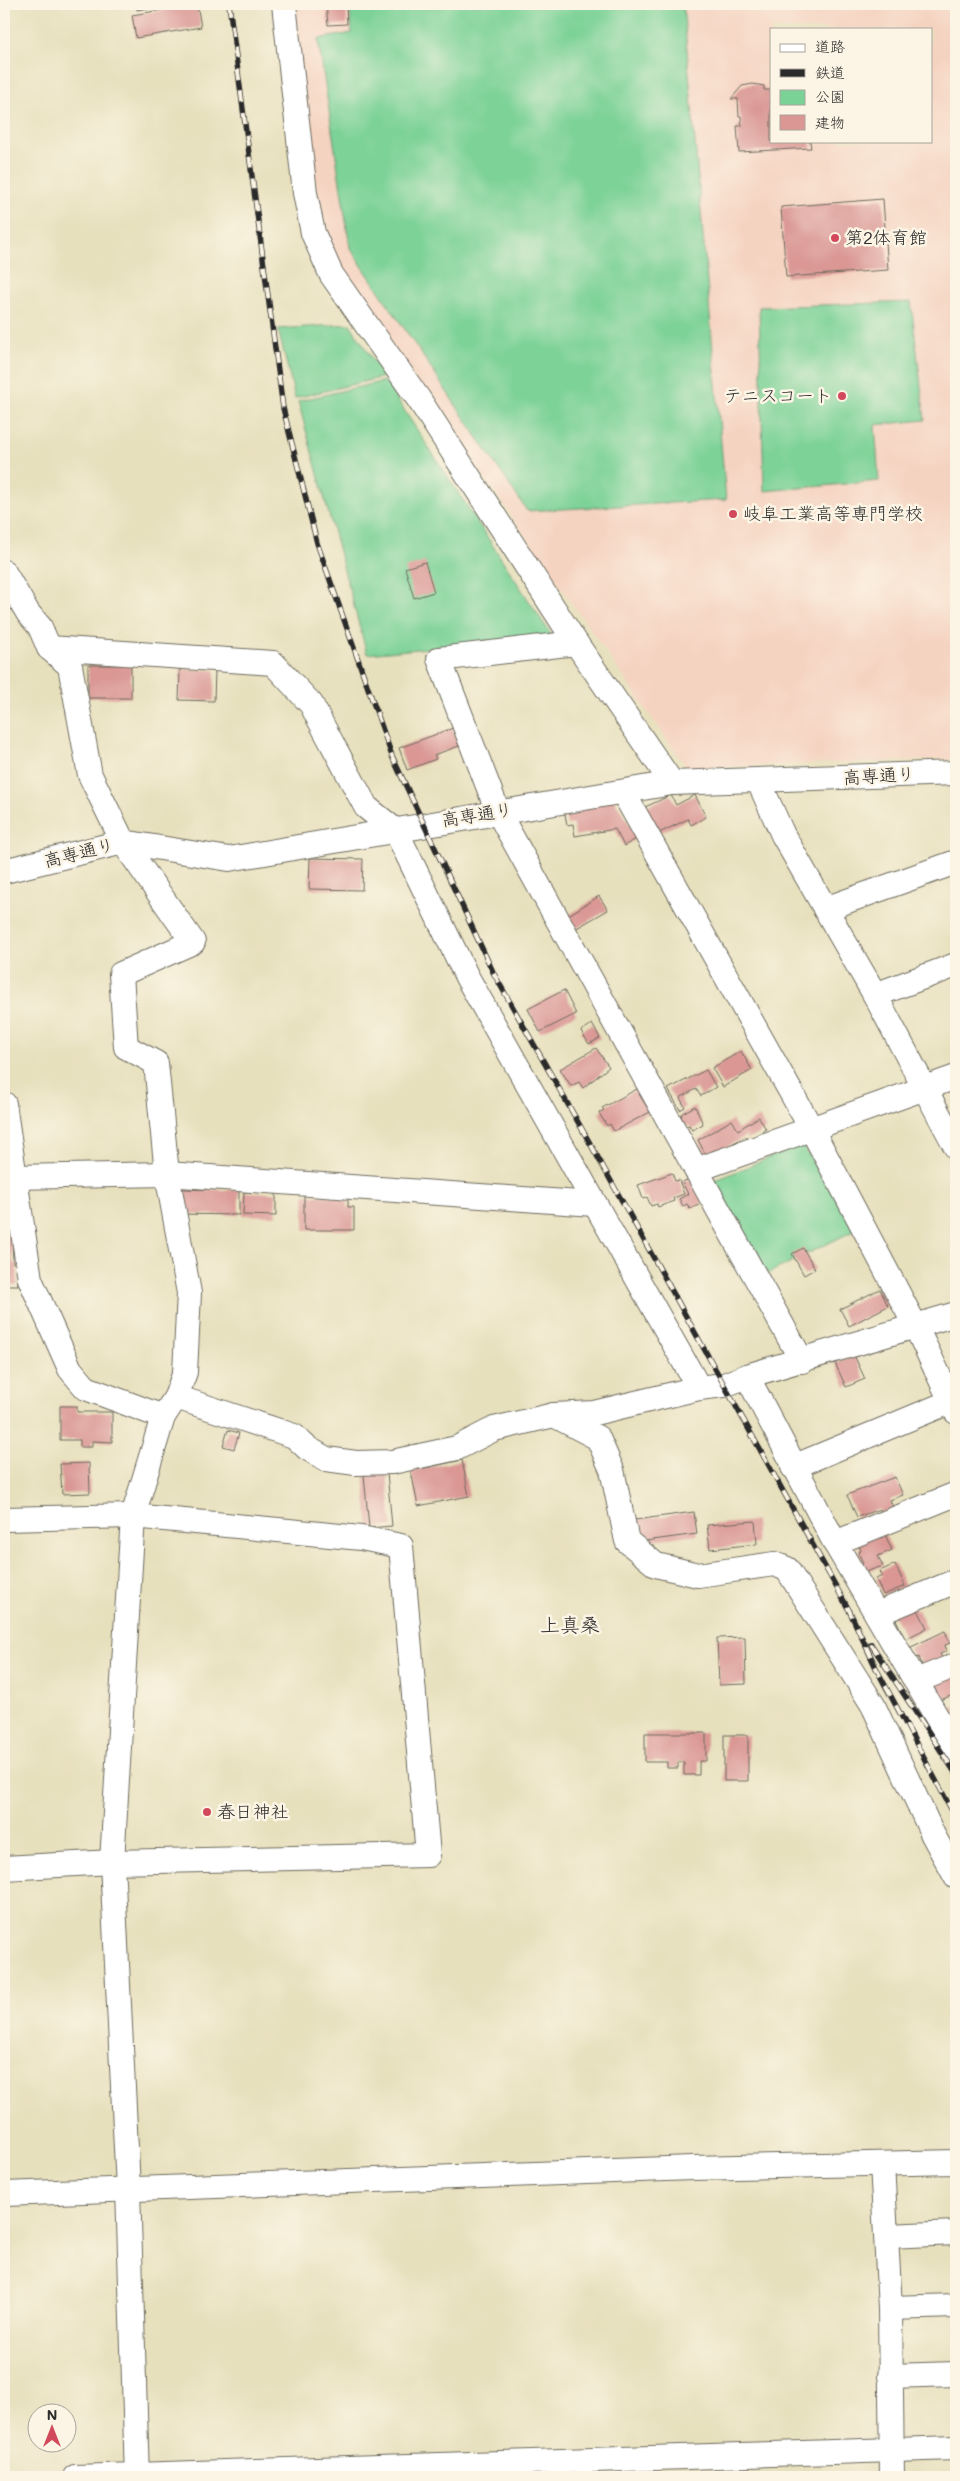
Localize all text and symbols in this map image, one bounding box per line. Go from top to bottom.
legend [770,28,932,142]
text: 道路 [815,36,845,56]
text: 鉄道 [815,62,845,82]
text: 公園 [815,86,845,106]
text: 建物 [815,112,845,132]
place label: 第2体育館 [845,225,927,249]
marker: 第2体育館 [829,232,841,244]
place label: テニスコート [724,383,832,407]
marker: テニスコート [836,390,848,402]
place label: 岐阜工業高等専門学校 [743,501,923,525]
marker: 岐阜工業高等専門学校 [727,508,739,520]
street label: 高専通り [842,761,916,789]
street label: 高専通り [439,797,514,831]
street label: 高専通り [41,832,117,872]
district label: 上真桑 [540,1611,600,1637]
place label: 春日神社 [217,1799,289,1823]
marker: 春日神社 [201,1806,213,1818]
north arrow [28,2404,78,2454]
text: N [47,2405,57,2424]

